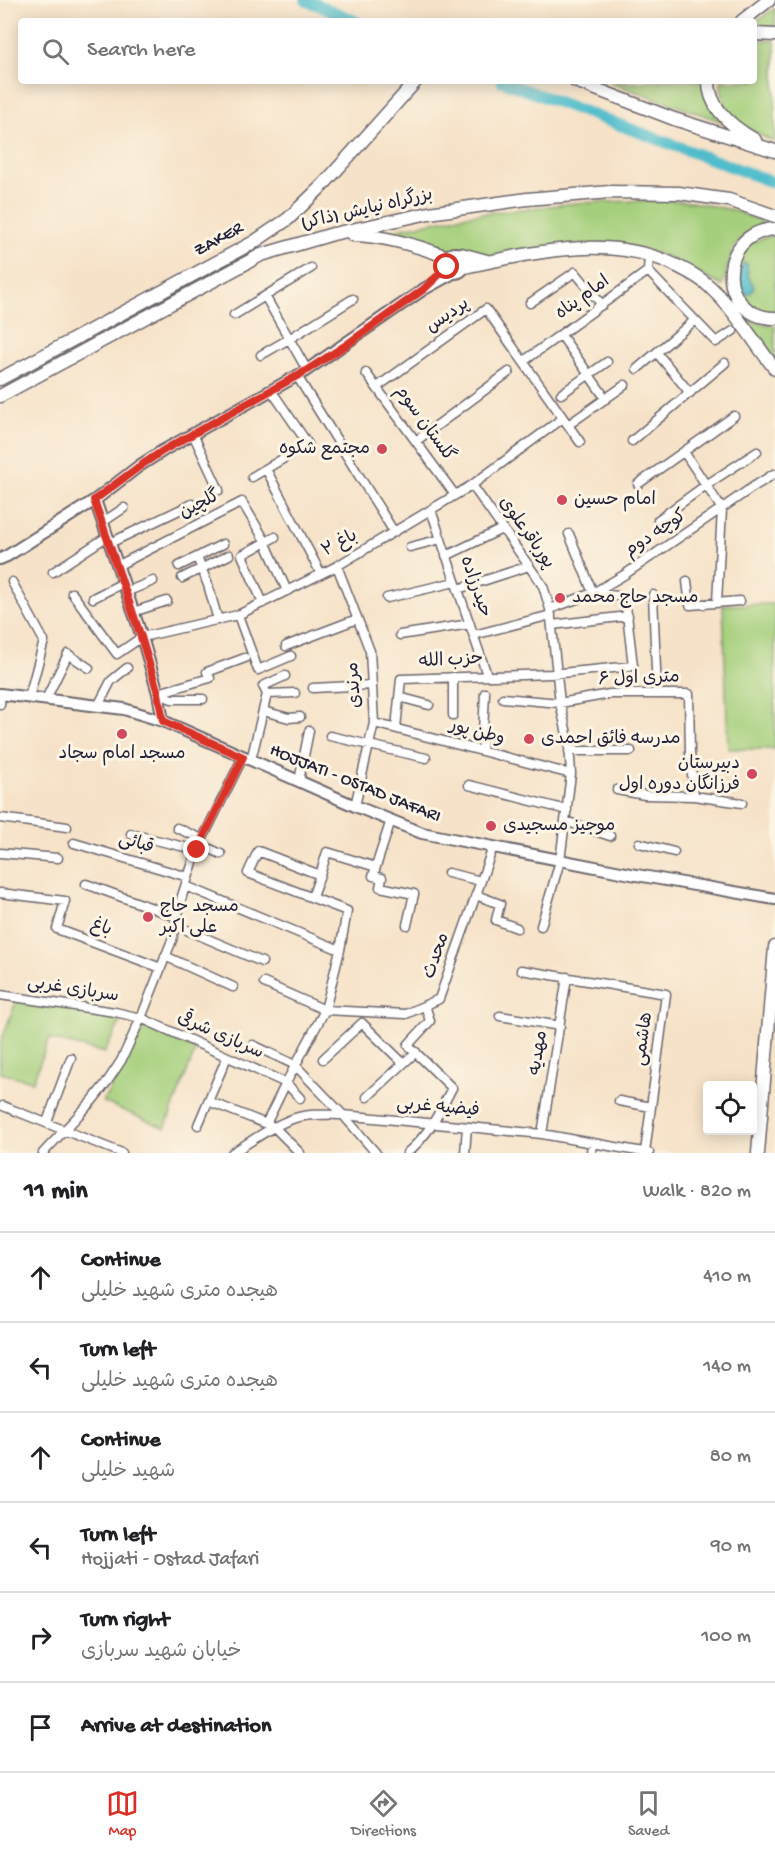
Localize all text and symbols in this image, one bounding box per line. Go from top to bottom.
search box [18,18,757,84]
icon: search [39,35,72,68]
text: Search here [87,38,195,64]
street label: بزرگراه نیایش (ذاکر) [299,183,435,235]
street label: ZAKER [191,218,248,262]
route start [433,253,459,279]
street label: امام پناه [552,271,615,326]
street label: پردیس [423,294,473,338]
street label: گلستان سوم [389,381,460,467]
place label: مجتمع شکوه [279,439,370,460]
marker: مجتمع شکوه [375,442,389,456]
street label: گلچین [175,484,224,524]
place label: امام حسین [574,490,656,512]
street label: پورباقرعلوی [494,493,558,573]
marker: امام حسین [555,493,569,507]
street label: کوچه دوم [621,506,692,563]
street label: باغ ۲ [318,525,361,562]
street label: حیدرزاده [455,553,495,621]
place label: مسجد حاج محمد [572,588,698,609]
marker: مسجد حاج محمد [553,591,567,605]
street label: حزب الله [418,649,484,673]
street label: مرندی [343,661,367,709]
street label: ۶ متری اول [598,667,680,691]
street label: وطن پور [445,715,507,750]
marker: مسجد امام سجاد [115,727,129,741]
place label: مدرسه فائق احمدی [541,729,681,750]
marker: مدرسه فائق احمدی [522,732,536,746]
street label: HOJJATI - OSTAD JAFARI [266,740,444,828]
place label: مسجد امام سجاد [58,744,186,766]
place label: دبیرستان فرزانگان دوره اول [619,754,740,796]
marker: دبیرستان فرزانگان دوره اول [745,767,759,781]
place label: موجیز مسجیدی [503,816,615,837]
marker: موجیز مسجیدی [484,819,498,833]
street label: قبائی [116,829,156,859]
route end [183,836,209,862]
place label: مسجد حاج علی اکبر [158,897,239,939]
marker: مسجد حاج علی اکبر [141,910,155,924]
street label: باغ [88,914,115,941]
street label: محدث [419,930,455,982]
street label: سربازی غربی [26,972,120,1008]
street label: سربازی شرقی [174,1004,268,1064]
street label: هاشمی [630,1011,658,1067]
street label: مهدیه [525,1029,553,1077]
map controls [703,1081,757,1135]
button: locate [703,1081,757,1135]
street label: فیضیه غربی [396,1094,480,1122]
text: 11 min [24,1177,88,1208]
text: Walk · 820 m [643,1181,751,1204]
text: Continue [81,1248,161,1274]
icon: ahead [24,1261,57,1294]
text: 410 m [703,1266,751,1289]
text: هیجده متری شهید خلیلی [81,1281,278,1304]
text: Turn left [81,1338,155,1364]
icon: left [24,1351,57,1384]
text: 140 m [703,1356,751,1379]
text: هیجده متری شهید خلیلی [81,1371,278,1394]
text: Continue [81,1428,161,1454]
icon: ahead [24,1441,57,1474]
text: 80 m [710,1446,751,1469]
text: شهید خلیلی [81,1461,175,1484]
text: Turn left [81,1523,155,1549]
icon: left [24,1531,57,1564]
text: 90 m [711,1536,751,1559]
text: Hojjati - Ostad Jafari [81,1549,259,1572]
text: Turn right [81,1608,169,1634]
icon: right [24,1621,57,1654]
text: 100 m [701,1626,751,1649]
text: خیابان شهید سربازی [81,1641,241,1664]
icon: arrive [24,1711,57,1744]
text: Arrive at destination [81,1714,271,1740]
tab: Map [106,1787,139,1842]
tab: Directions [351,1787,416,1842]
tab: Saved [628,1787,669,1842]

